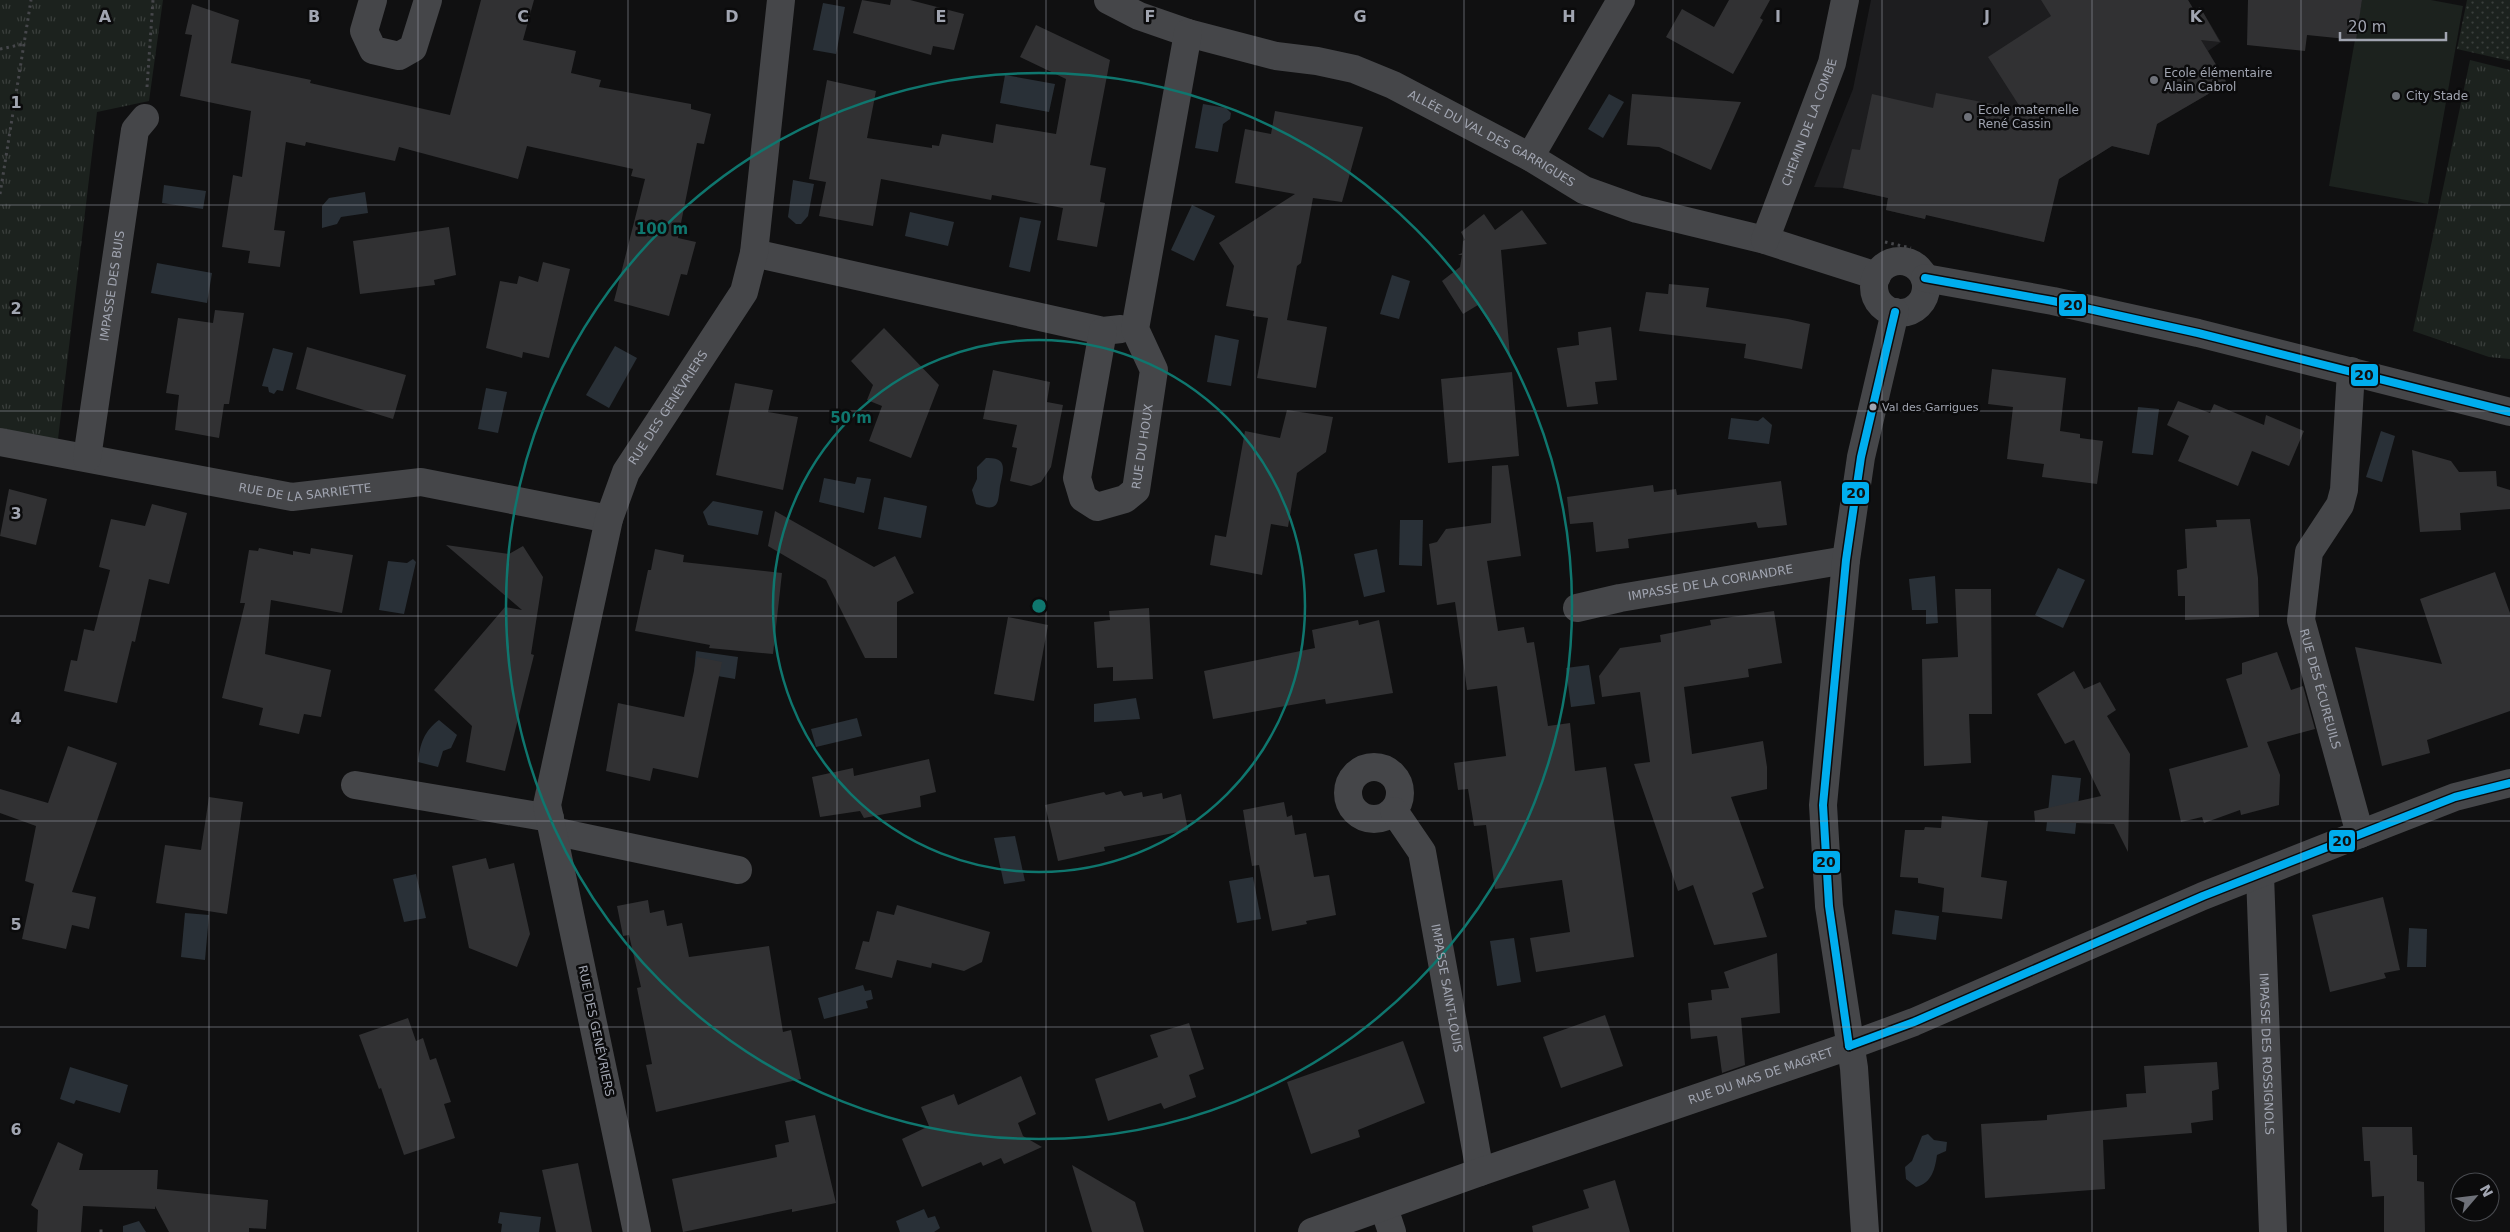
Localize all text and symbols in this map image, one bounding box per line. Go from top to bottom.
text: A [99,7,112,26]
text: B [308,7,320,26]
text: C [517,7,529,26]
text: D [725,7,739,26]
text: E [936,7,946,26]
text: F [1145,7,1155,26]
text: G [1353,7,1367,26]
text: H [1562,7,1576,26]
text: I [1775,7,1781,26]
text: J [1983,7,1990,26]
text: K [2190,7,2203,26]
scale bar [2340,10,2446,42]
text: 20 m [2348,18,2386,36]
street label: CHEMIN DE LA COMBE [1779,57,1840,188]
place label: Ecole élémentaire Alain Cabrol [2164,66,2272,94]
marker: Ecole élémentaire Alain Cabrol [2148,74,2160,86]
street label: ALLÉE DU VAL DES GARRIGUES [1406,87,1577,190]
place label: City Stade [2406,89,2468,103]
marker: City Stade [2390,90,2402,102]
text: 1 [10,93,22,112]
place label: Ecole maternelle René Cassin [1978,103,2079,131]
marker: Ecole maternelle René Cassin [1962,111,1974,123]
text: 100 m [636,220,688,238]
street label: IMPASSE DES BUIS [97,230,127,342]
line badge: 20 [2058,293,2087,317]
text: 20 [2063,297,2083,313]
text: 2 [10,299,22,318]
street label: RUE DES GENÉVRIERS [626,348,711,467]
line badge: 20 [2350,363,2379,387]
text: 20 [2354,367,2374,383]
place label: Val des Garrigues [1882,401,1979,414]
marker: Val des Garrigues [1868,402,1878,412]
street label: RUE DU HOUX [1129,403,1156,490]
text: 50 m [830,409,872,427]
street label: RUE DE LA SARRIETTE [237,480,372,504]
line badge: 20 [1841,481,1870,505]
text: 20 [1846,485,1866,501]
text: 3 [10,504,22,523]
street label: IMPASSE DE LA CORIANDRE [1627,562,1794,604]
centre of rings [1030,597,1048,615]
street label: RUE DES ÉCUREUILS [2297,627,2343,751]
text: 4 [10,709,22,728]
line badge: 20 [2328,829,2356,853]
text: 20 [2332,833,2352,849]
line badge: 20 [1812,850,1841,874]
text: 20 [1816,854,1836,870]
text: 5 [10,915,22,934]
street label: IMPASSE SAINT-LOUIS [1428,923,1465,1053]
street label: RUE DES GENÉVRIERS [575,964,618,1098]
street label: IMPASSE DES ROSSIGNOLS [2257,973,2276,1135]
street label: RUE DU MAS DE MAGRET [1686,1045,1836,1107]
text: 6 [10,1120,22,1139]
north arrow [2450,1172,2500,1222]
text: N [2477,1182,2496,1200]

